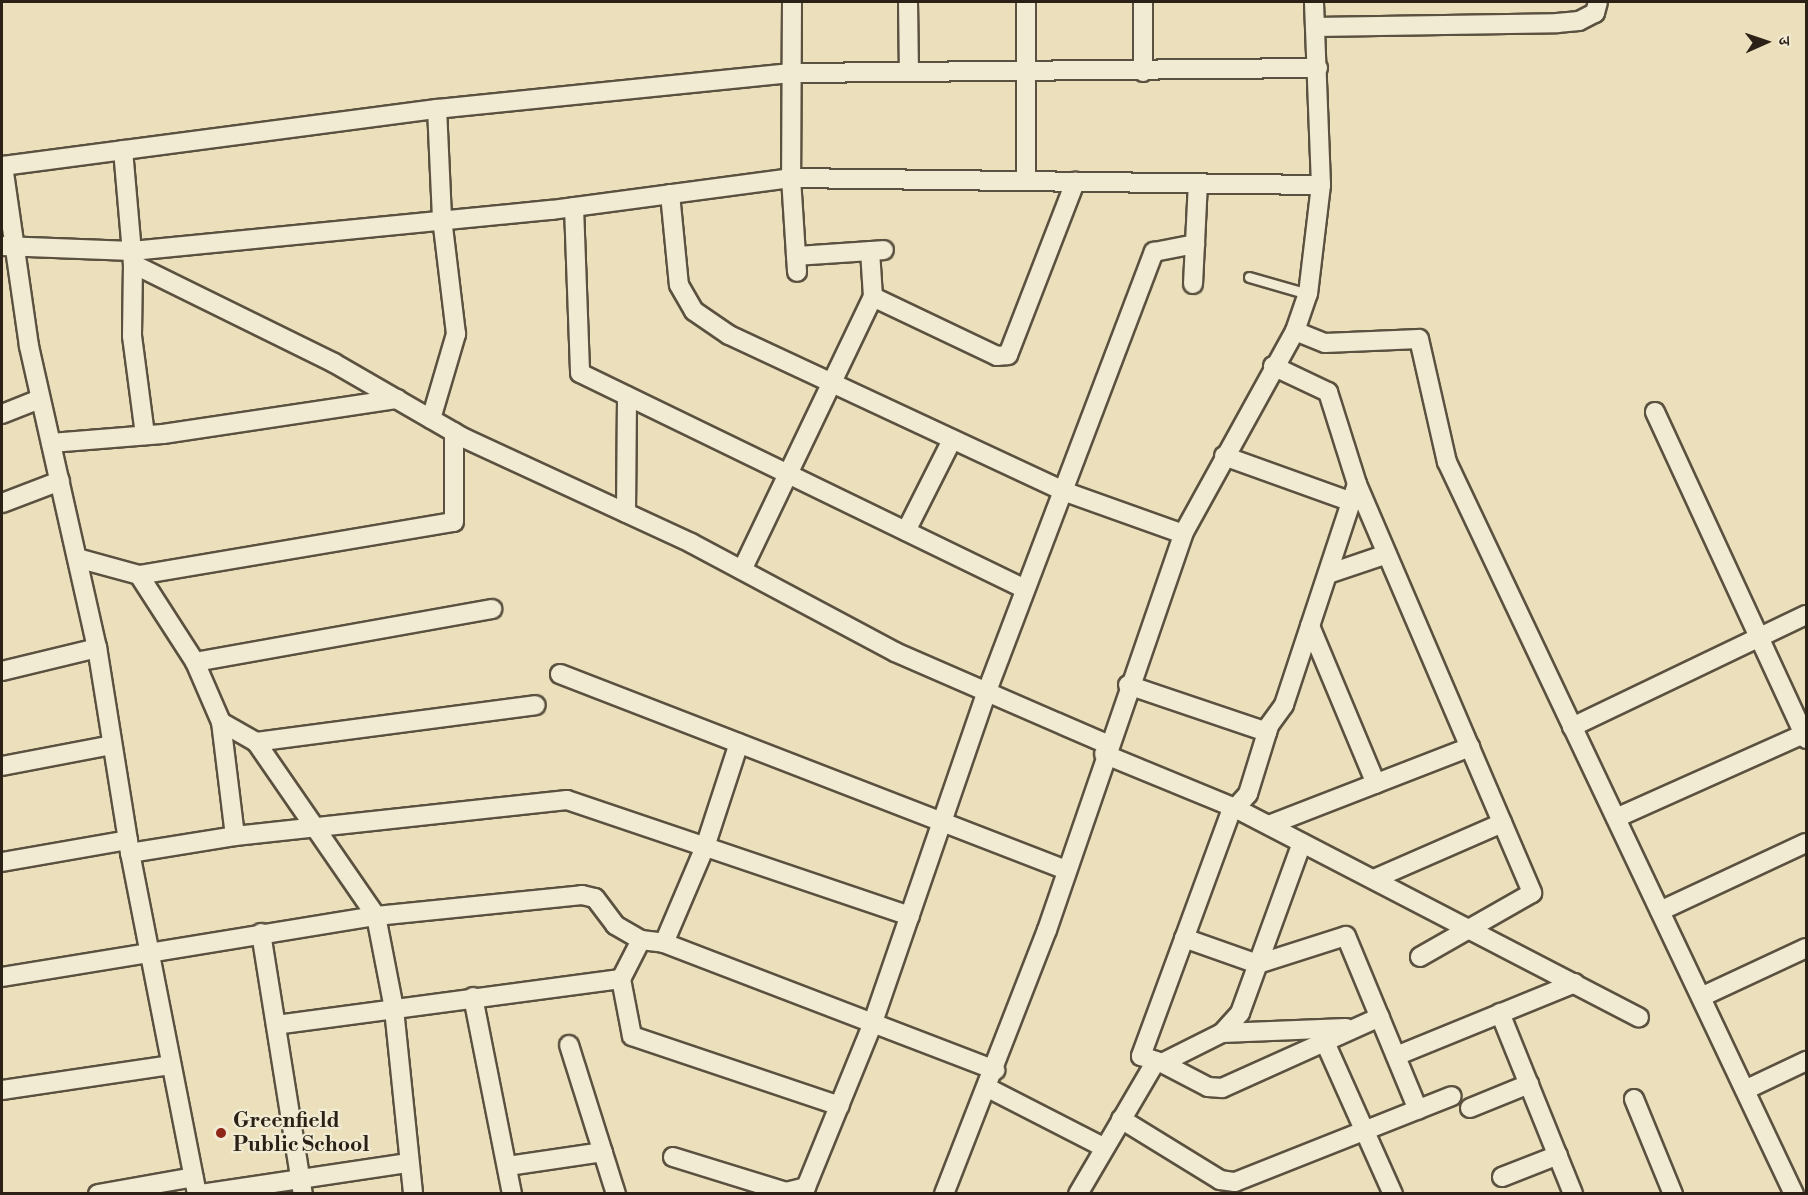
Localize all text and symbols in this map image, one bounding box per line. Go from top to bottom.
north arrow [1736,12,1796,72]
text: उ [1774,36,1794,46]
place label: Greenfield Public School [233,1108,369,1158]
marker: Greenfield Public School [214,1126,228,1140]

